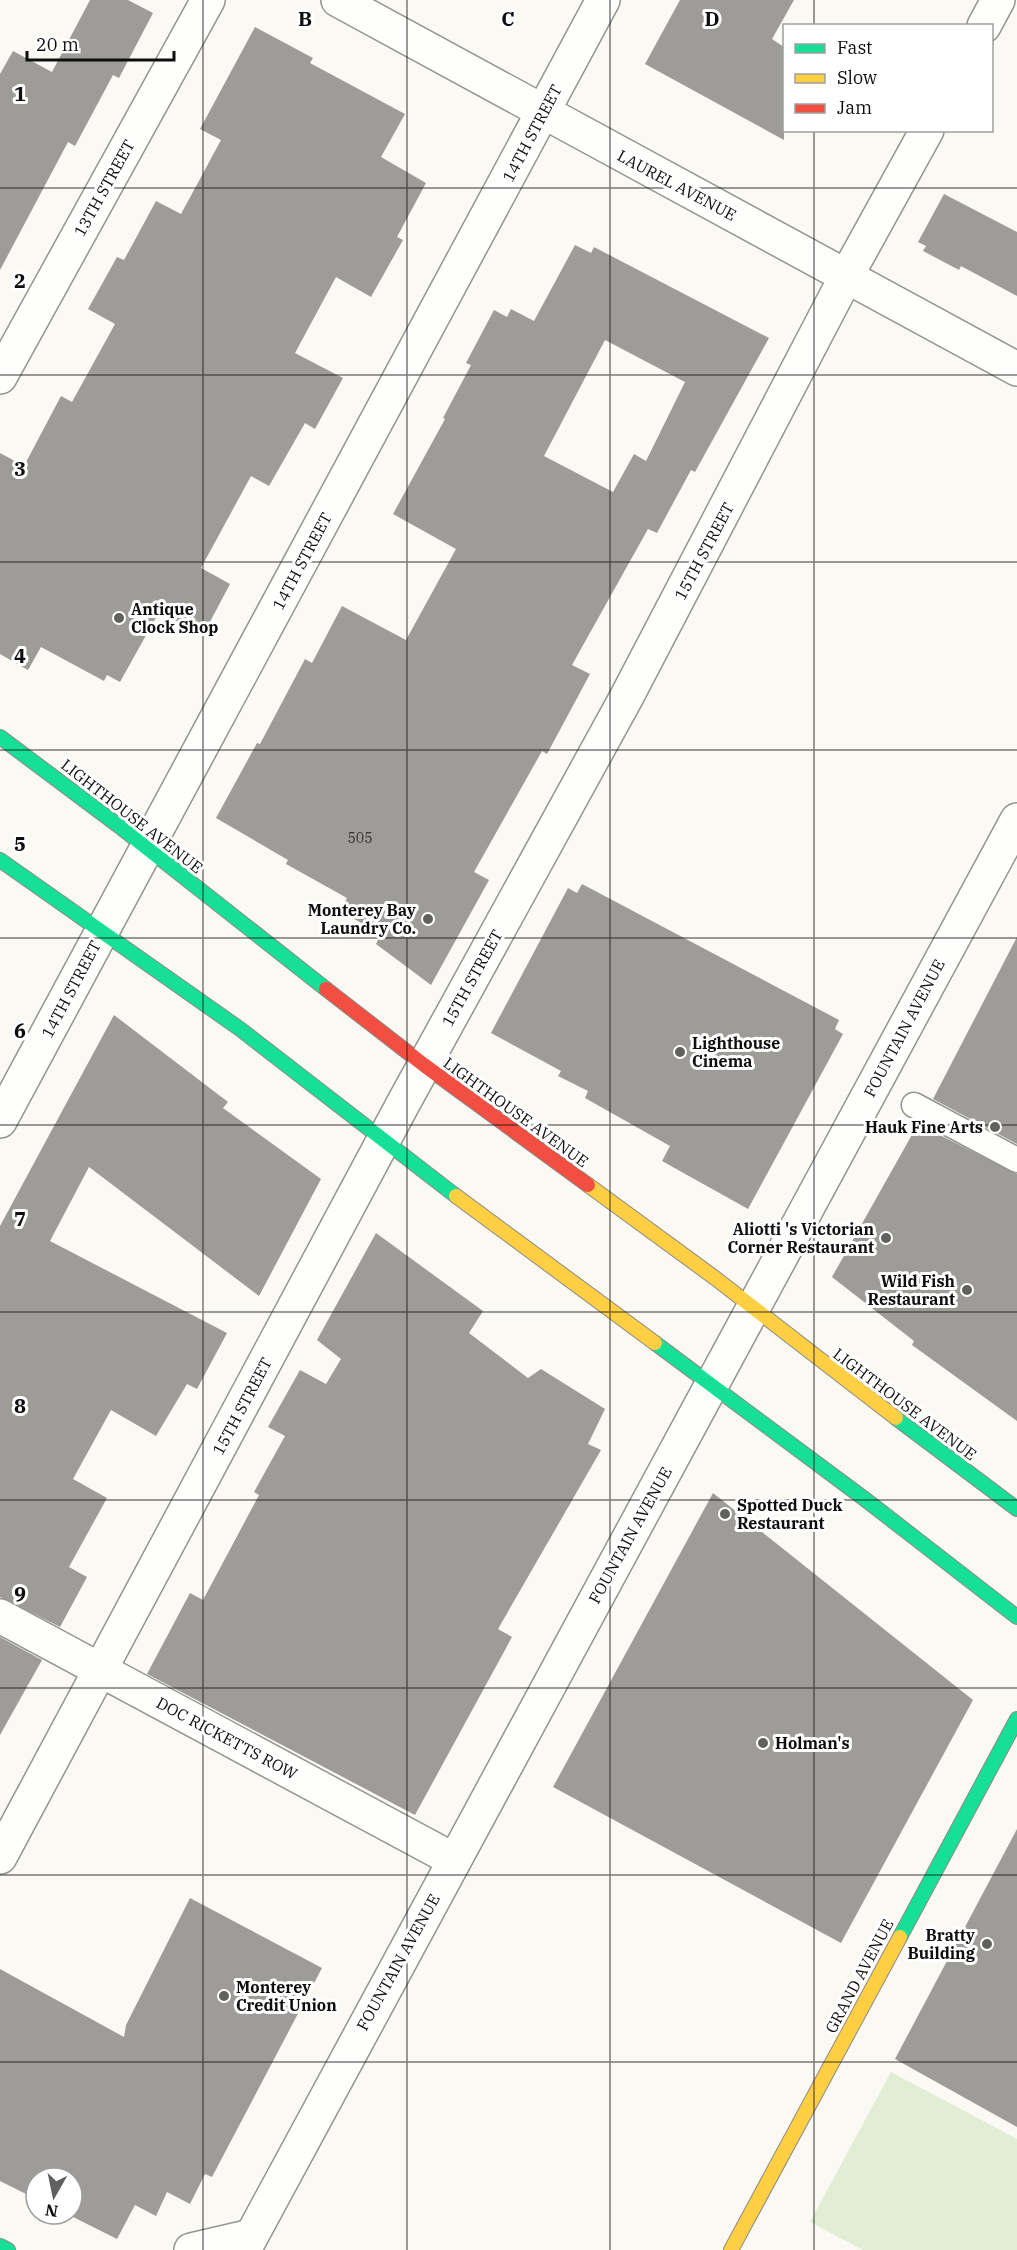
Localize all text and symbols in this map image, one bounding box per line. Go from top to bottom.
text: B [298,5,312,32]
text: C [501,5,515,32]
text: D [704,5,720,32]
scale bar [27,24,174,62]
legend [783,24,993,132]
text: 20 m [36,33,79,56]
text: Fast [837,36,872,59]
text: Slow [837,66,877,89]
text: 1 [14,80,26,107]
street label: 14TH STREET [498,81,566,185]
text: Jam [837,96,872,119]
street label: 13TH STREET [69,136,139,240]
street label: LAUREL AVENUE [614,145,740,225]
text: 2 [14,267,26,294]
text: 3 [14,455,26,482]
street label: 15TH STREET [670,499,738,603]
street label: 14TH STREET [268,509,336,613]
place label: Antique Clock Shop [131,599,218,637]
marker: Antique Clock Shop [112,611,126,625]
text: 4 [14,642,26,669]
street label: LIGHTHOUSE AVENUE [57,754,207,878]
house number: 505 [347,829,373,847]
text: 5 [14,830,26,857]
place label: Monterey Bay Laundry Co. [308,900,417,938]
marker: Monterey Bay Laundry Co. [421,912,435,926]
street label: 15TH STREET [437,926,507,1030]
street label: 14TH STREET [37,937,105,1041]
street label: FOUNTAIN AVENUE [859,956,949,1100]
text: 6 [14,1017,26,1044]
place label: Lighthouse Cinema [692,1033,780,1071]
marker: Lighthouse Cinema [673,1045,687,1059]
street label: LIGHTHOUSE AVENUE [440,1053,592,1171]
place label: Hauk Fine Arts [865,1117,983,1137]
marker: Hauk Fine Arts [988,1120,1002,1134]
text: 7 [14,1205,26,1232]
place label: Aliotti 's Victorian Corner Restaurant [728,1219,874,1257]
marker: Aliotti 's Victorian Corner Restaurant [879,1231,893,1245]
place label: Wild Fish Restaurant [868,1271,955,1309]
marker: Wild Fish Restaurant [960,1283,974,1297]
street label: LIGHTHOUSE AVENUE [829,1344,981,1464]
street label: 15TH STREET [208,1354,276,1458]
text: 8 [14,1392,26,1419]
street label: FOUNTAIN AVENUE [584,1463,676,1607]
place label: Spotted Duck Restaurant [737,1495,842,1533]
marker: Spotted Duck Restaurant [718,1507,732,1521]
text: 9 [14,1580,26,1607]
street label: DOC RICKETTS ROW [153,1692,301,1784]
place label: Holman's [775,1733,850,1753]
marker: Holman's [756,1736,770,1750]
street label: FOUNTAIN AVENUE [352,1890,444,2034]
street label: GRAND AVENUE [820,1916,898,2036]
place label: Bratty Building [908,1925,976,1963]
marker: Bratty Building [980,1937,994,1951]
place label: Monterey Credit Union [236,1977,337,2015]
marker: Monterey Credit Union [217,1989,231,2003]
north arrow [24,2166,84,2226]
text: N [44,2200,59,2222]

